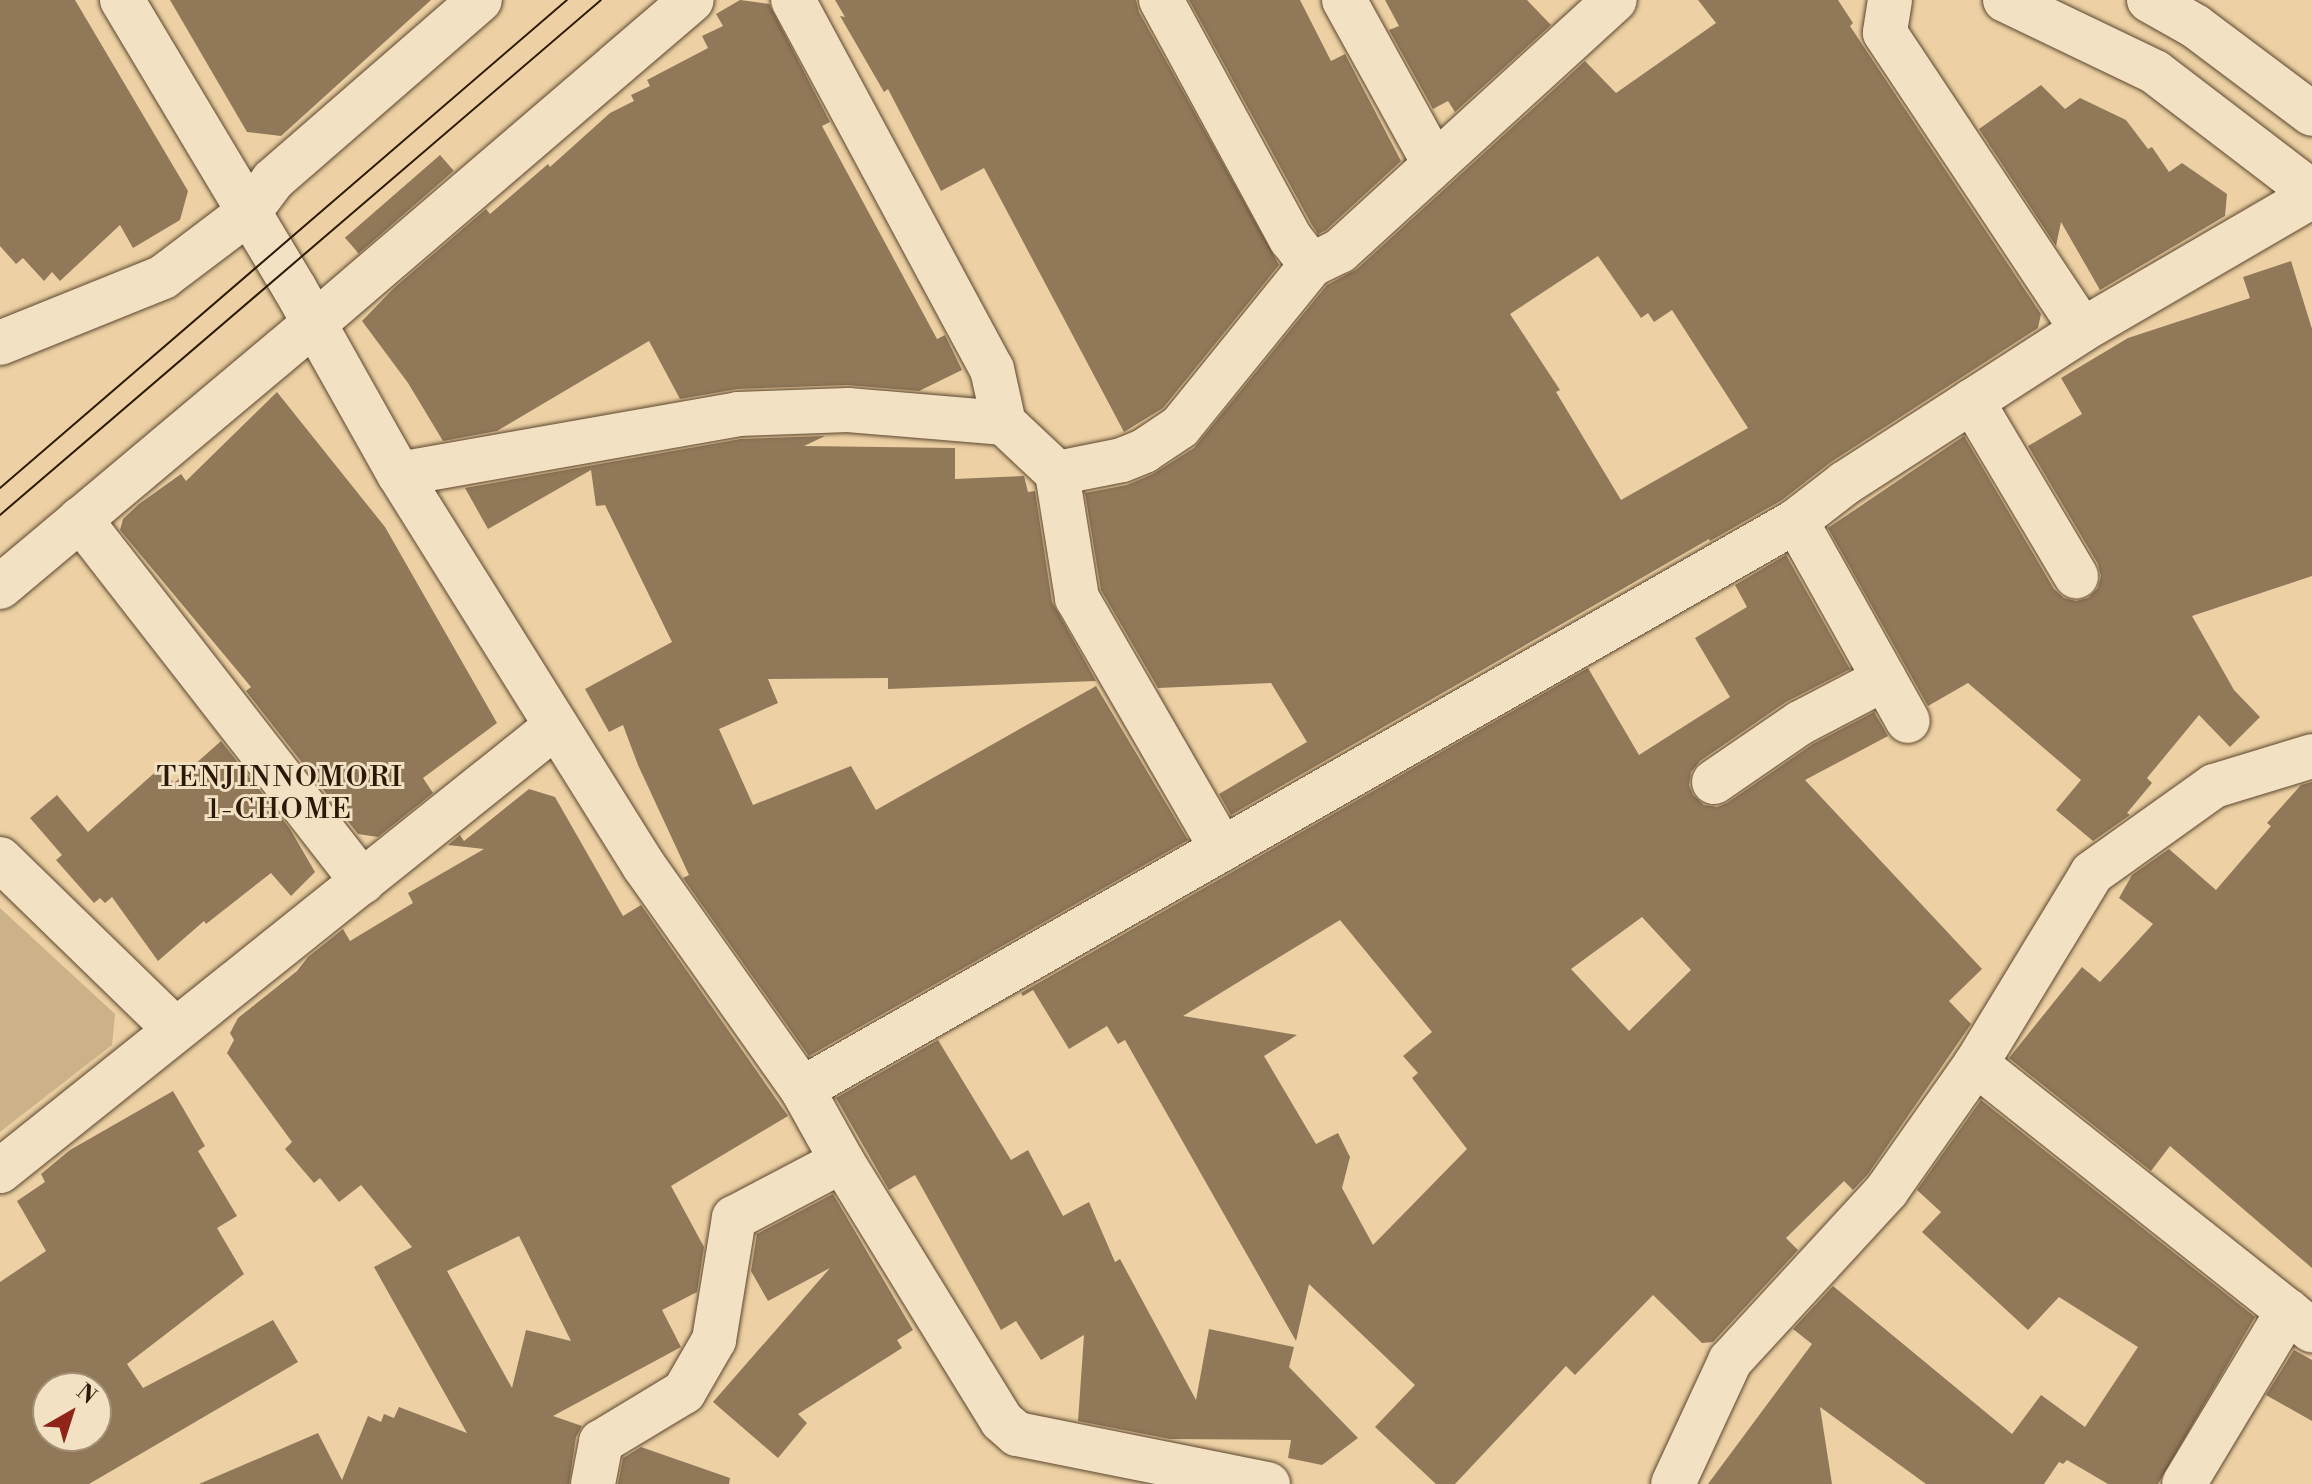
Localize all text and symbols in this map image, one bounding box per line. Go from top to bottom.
district label: TENJINNOMORI 1-CHOME [156,761,404,827]
north arrow [32,1372,112,1452]
text: N [71,1379,101,1410]

